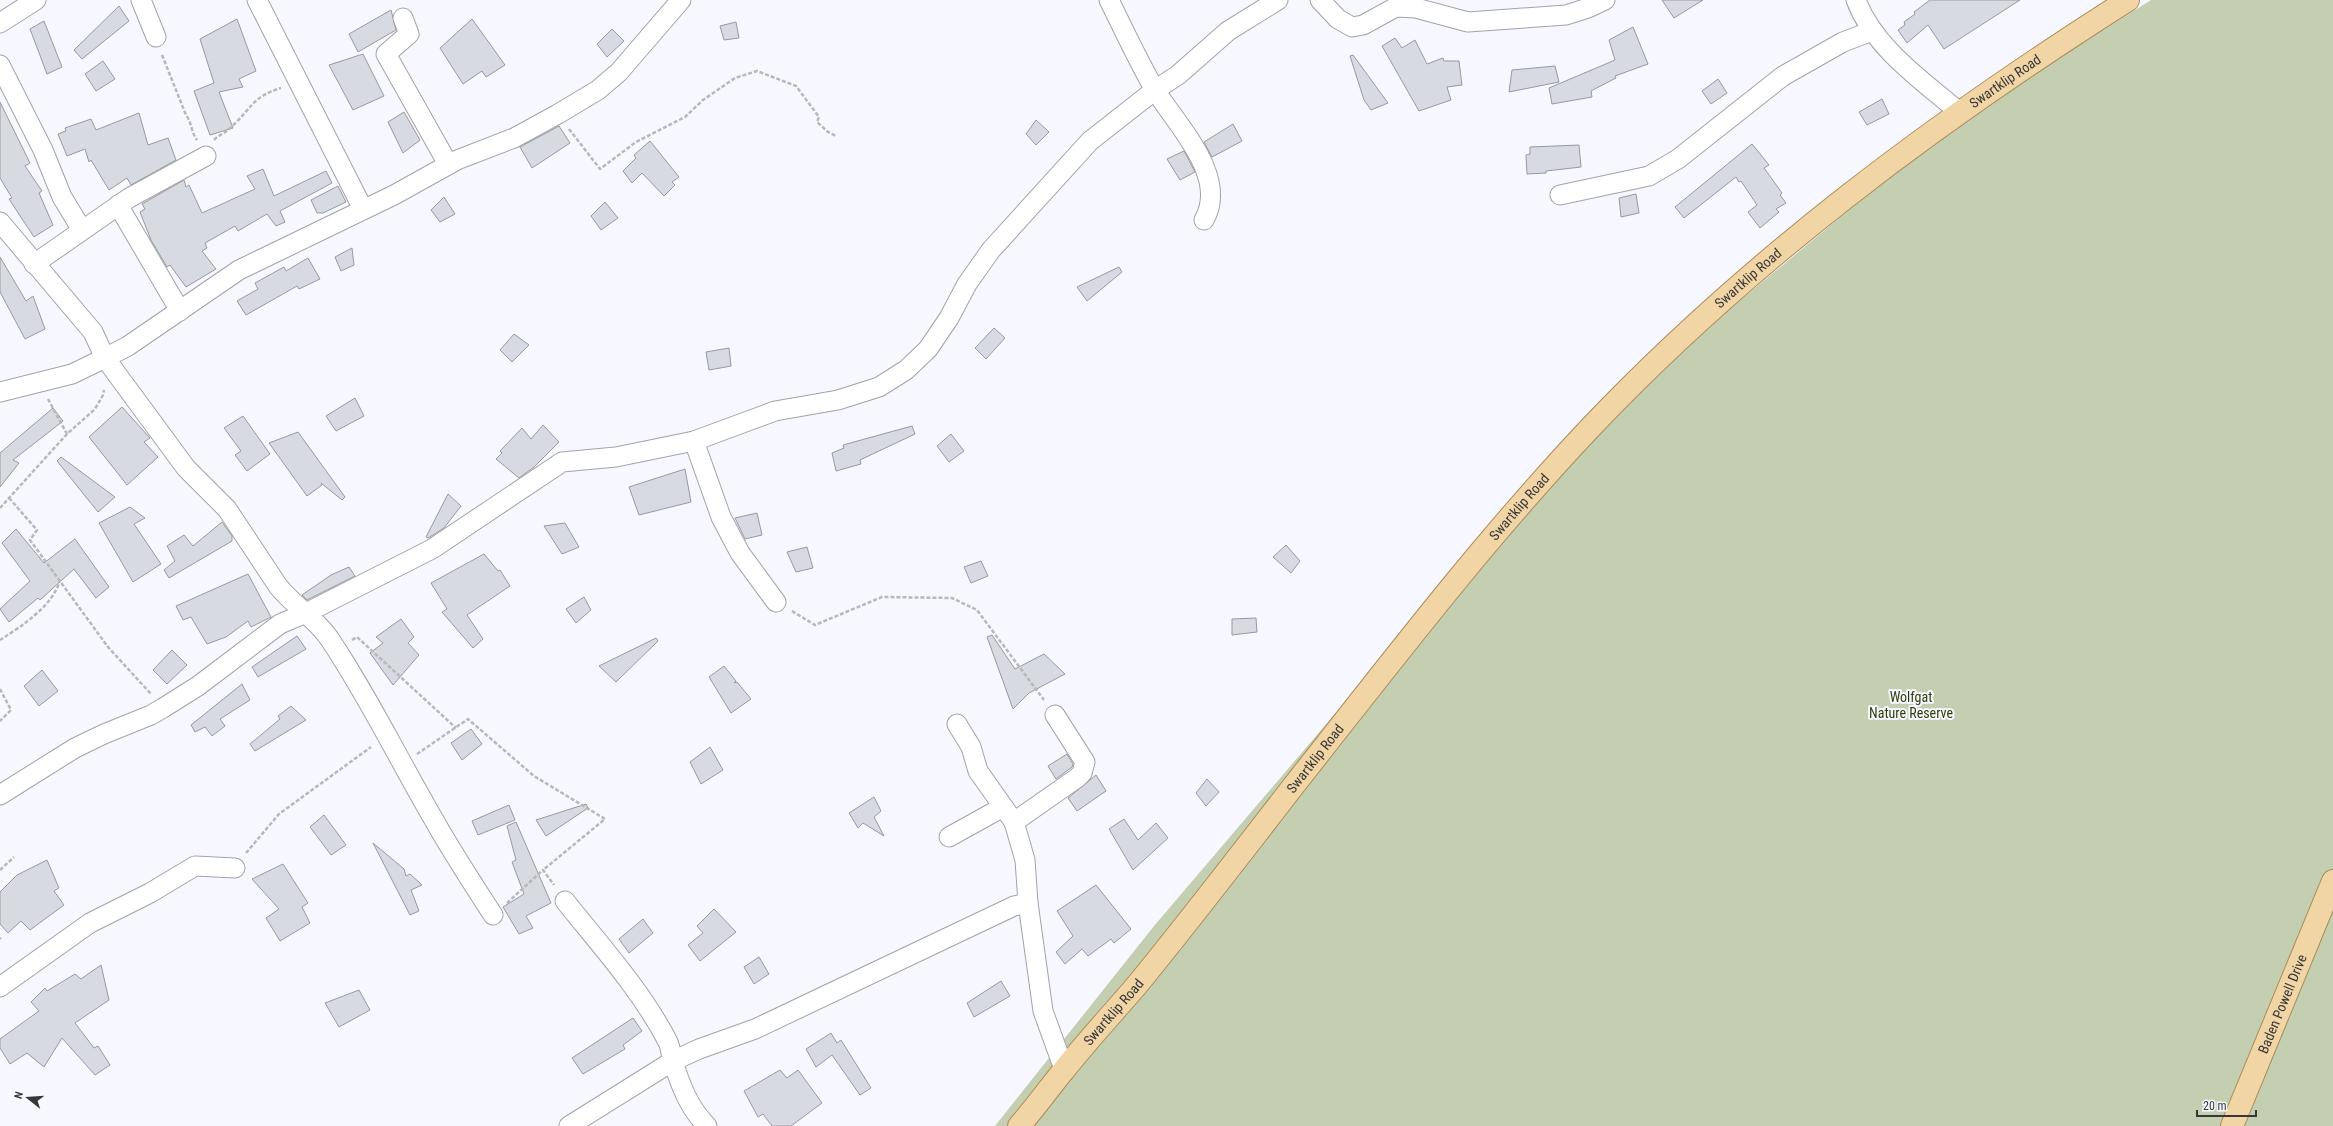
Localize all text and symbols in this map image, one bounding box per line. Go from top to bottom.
street label: Swartklip Road [1966,51,2044,111]
street label: Swartklip Road [1711,245,1785,311]
street label: Swartklip Road [1486,470,1552,543]
park label: Wolfgat Nature Reserve [1869,689,1953,721]
street label: Swartklip Road [1283,721,1347,796]
street label: Baden Powell Drive [2255,952,2310,1056]
street label: Swartklip Road [1080,976,1147,1048]
north arrow [8,1078,48,1118]
text: N [12,1090,26,1100]
scale bar [2197,1092,2256,1118]
text: 20 m [2203,1099,2227,1113]

